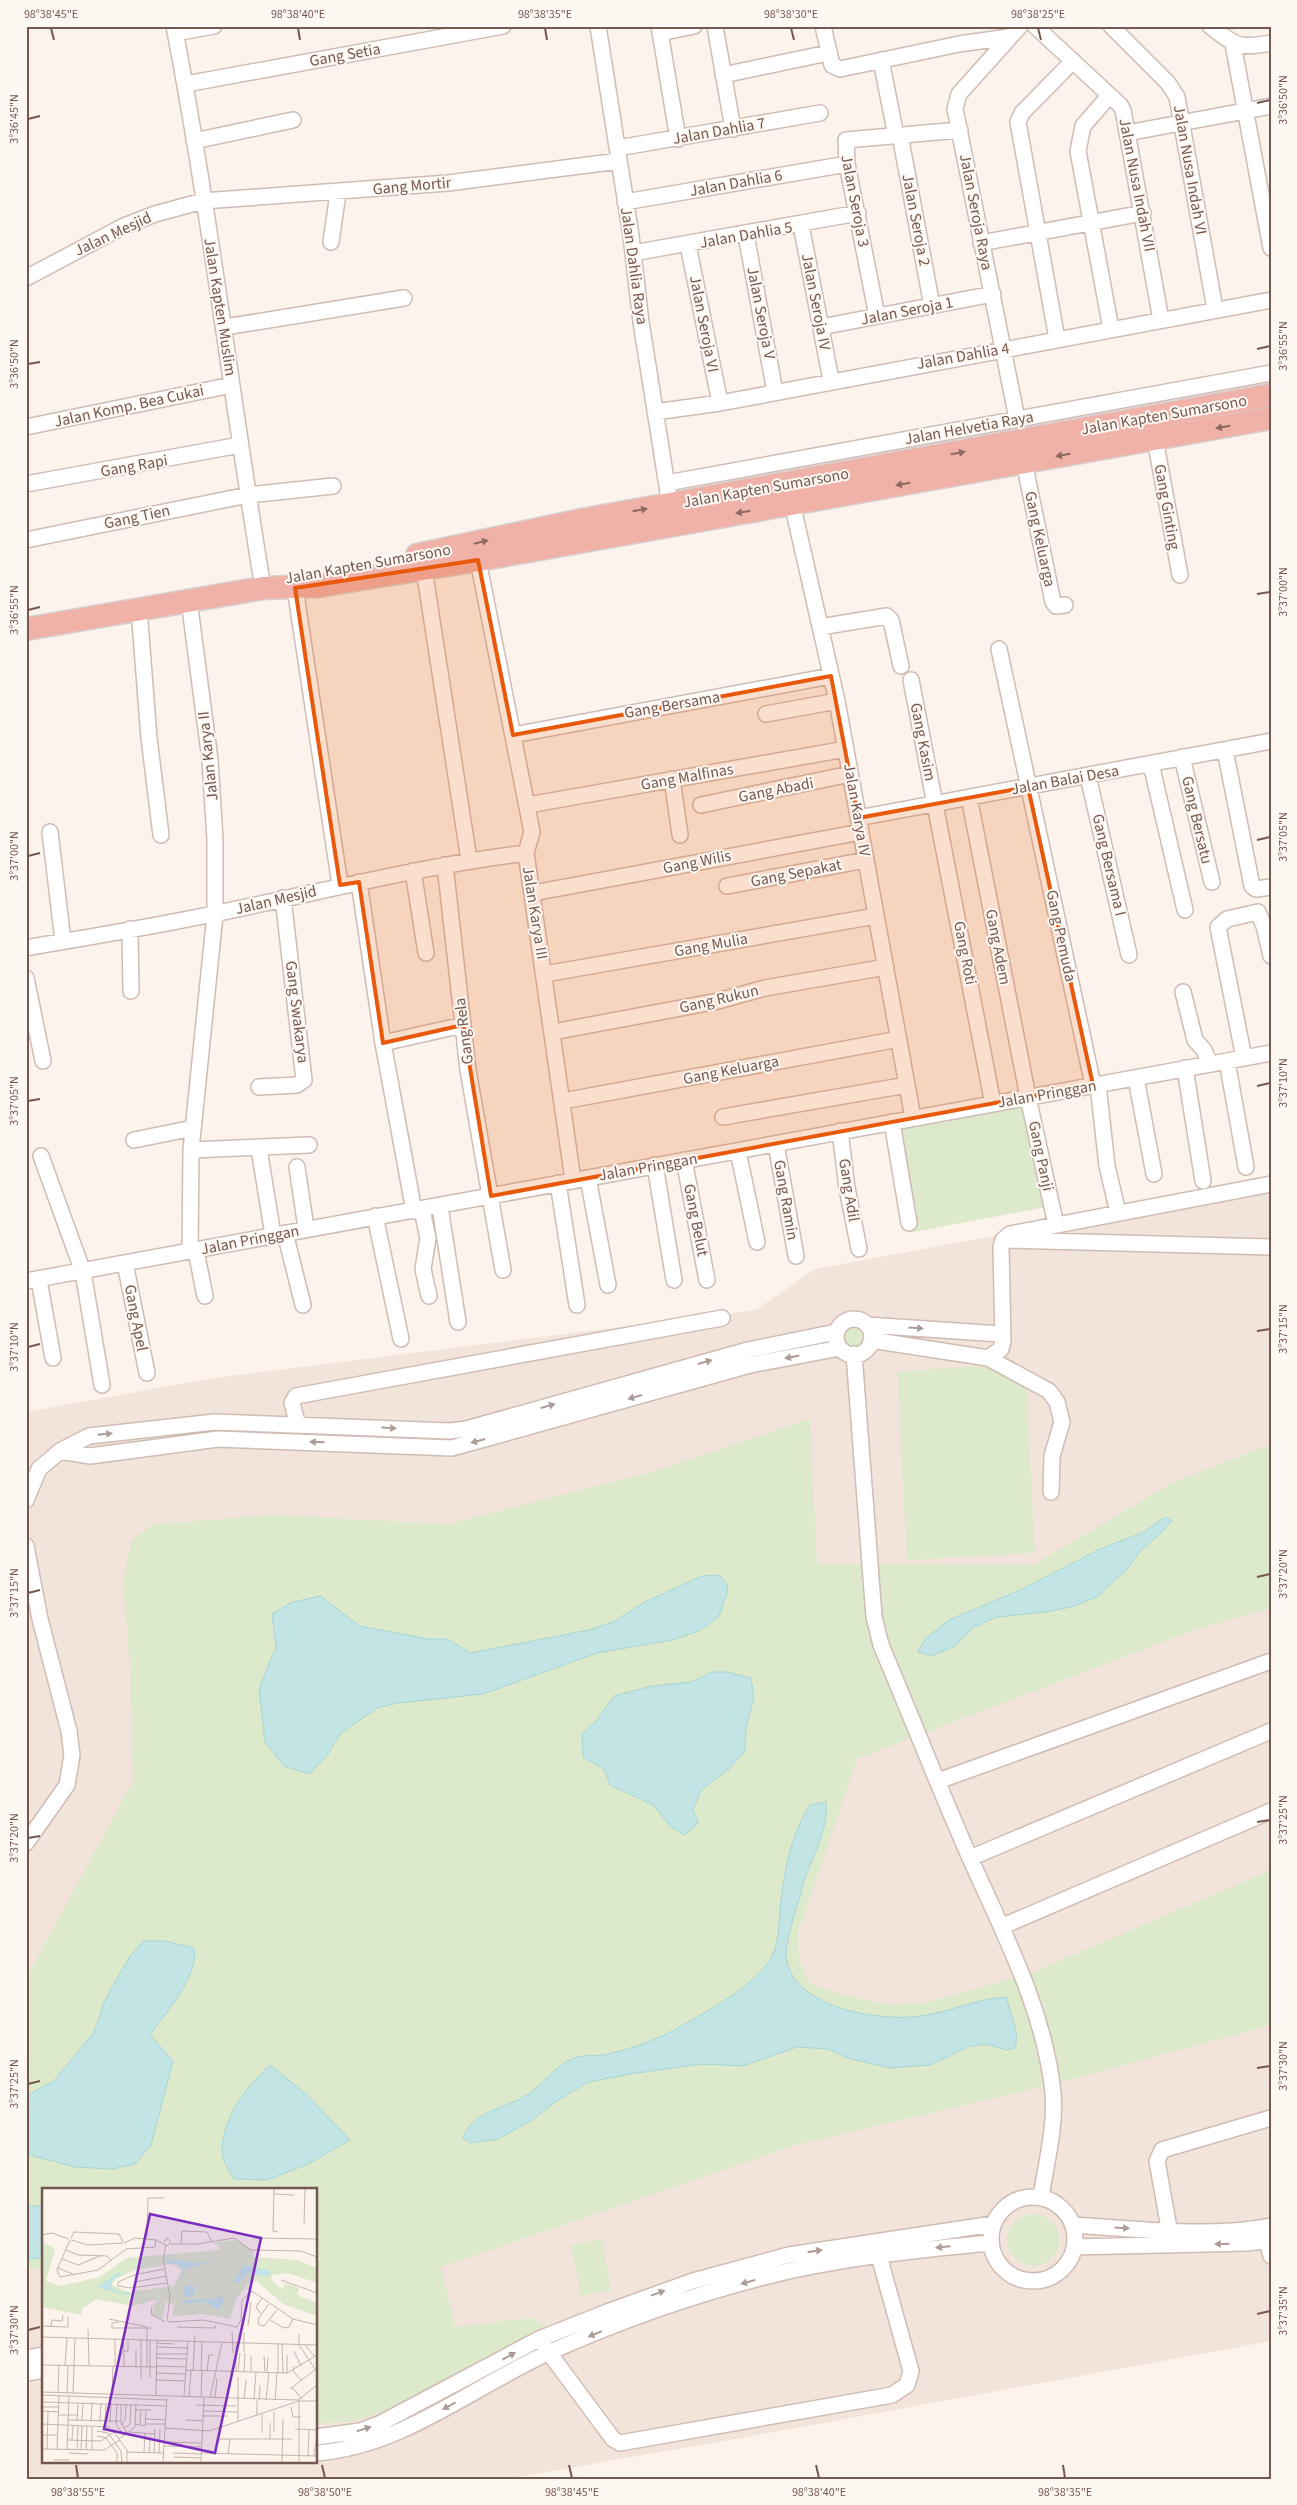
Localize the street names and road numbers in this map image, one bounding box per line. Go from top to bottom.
street label: Gang Setia [308,38,382,72]
street label: Jalan Nusa Indah VI [1168,104,1212,236]
street label: Jalan Dahlia 7 [671,112,767,150]
street label: Jalan Nusa Indah VII [1113,116,1161,254]
street label: Jalan Seroja Raya [954,152,998,272]
street label: Jalan Seroja 3 [835,153,875,249]
street label: Jalan Dahlia 6 [688,164,784,202]
street label: Gang Mortir [372,172,453,200]
street label: Jalan Seroja 2 [896,172,936,268]
street label: Jalan Dahlia Raya [615,206,653,326]
street label: Jalan Mesjid [71,207,155,261]
street label: Jalan Dahlia 5 [698,216,794,254]
street label: Jalan Kapten Muslim [198,237,242,377]
street label: Jalan Seroja IV [796,252,836,353]
street label: Jalan Seroja V [741,265,781,362]
street label: Jalan Seroja VI [684,274,724,374]
street label: Jalan Seroja 1 [859,291,955,331]
street label: Jalan Dahlia 4 [915,337,1011,375]
street label: Jalan Komp. Bea Cukai [52,379,206,433]
street label: Jalan Kapten Sumarsono [1080,390,1248,440]
street label: Jalan Helvetia Raya [903,406,1035,450]
street label: Gang Rapi [99,449,169,483]
street label: Gang Ginting [1149,462,1185,552]
street label: Jalan Kapten Sumarsono [682,463,850,513]
street label: Gang Keluarga [1019,489,1061,589]
street label: Gang Tien [102,499,172,535]
street label: Jalan Kapten Sumarsono [284,539,452,589]
street label: Gang Bersama [622,686,722,724]
street label: Gang Kasim [905,701,941,783]
street label: Jalan Karya II [192,710,224,802]
street label: Gang Malfinas [639,758,735,796]
street label: Jalan Balai Desa [1009,760,1121,800]
street label: Jalan Karya IV [838,762,876,859]
street label: Gang Abadi [737,772,815,808]
street label: Gang Bersatu [1176,774,1218,866]
street label: Gang Bersama I [1087,812,1131,918]
street label: Gang Wilis [661,845,733,879]
street label: Gang Sepakat [749,853,844,893]
street label: Jalan Karya III [517,865,553,961]
street label: Jalan Mesjid [233,880,319,920]
street label: Gang Pemuda [1041,888,1081,984]
street label: Gang Adem [980,907,1016,987]
street label: Gang Roti [948,919,982,987]
street label: Gang Mulia [672,928,750,962]
street label: Gang Swakarya [280,960,314,1064]
street label: Gang Rukun [677,979,761,1019]
street label: Gang Rela [449,996,479,1066]
street label: Gang Keluarga [681,1050,781,1090]
street label: Jalan Pringgan [996,1075,1098,1113]
street label: Gang Panji [1023,1119,1059,1193]
street label: Jalan Pringgan [597,1148,699,1186]
street label: Gang Adil [833,1157,865,1223]
street label: Gang Ramin [768,1158,804,1242]
street label: Gang Belut [678,1182,714,1259]
street label: Jalan Pringgan [199,1220,301,1260]
street label: Gang Apel [119,1283,153,1353]

